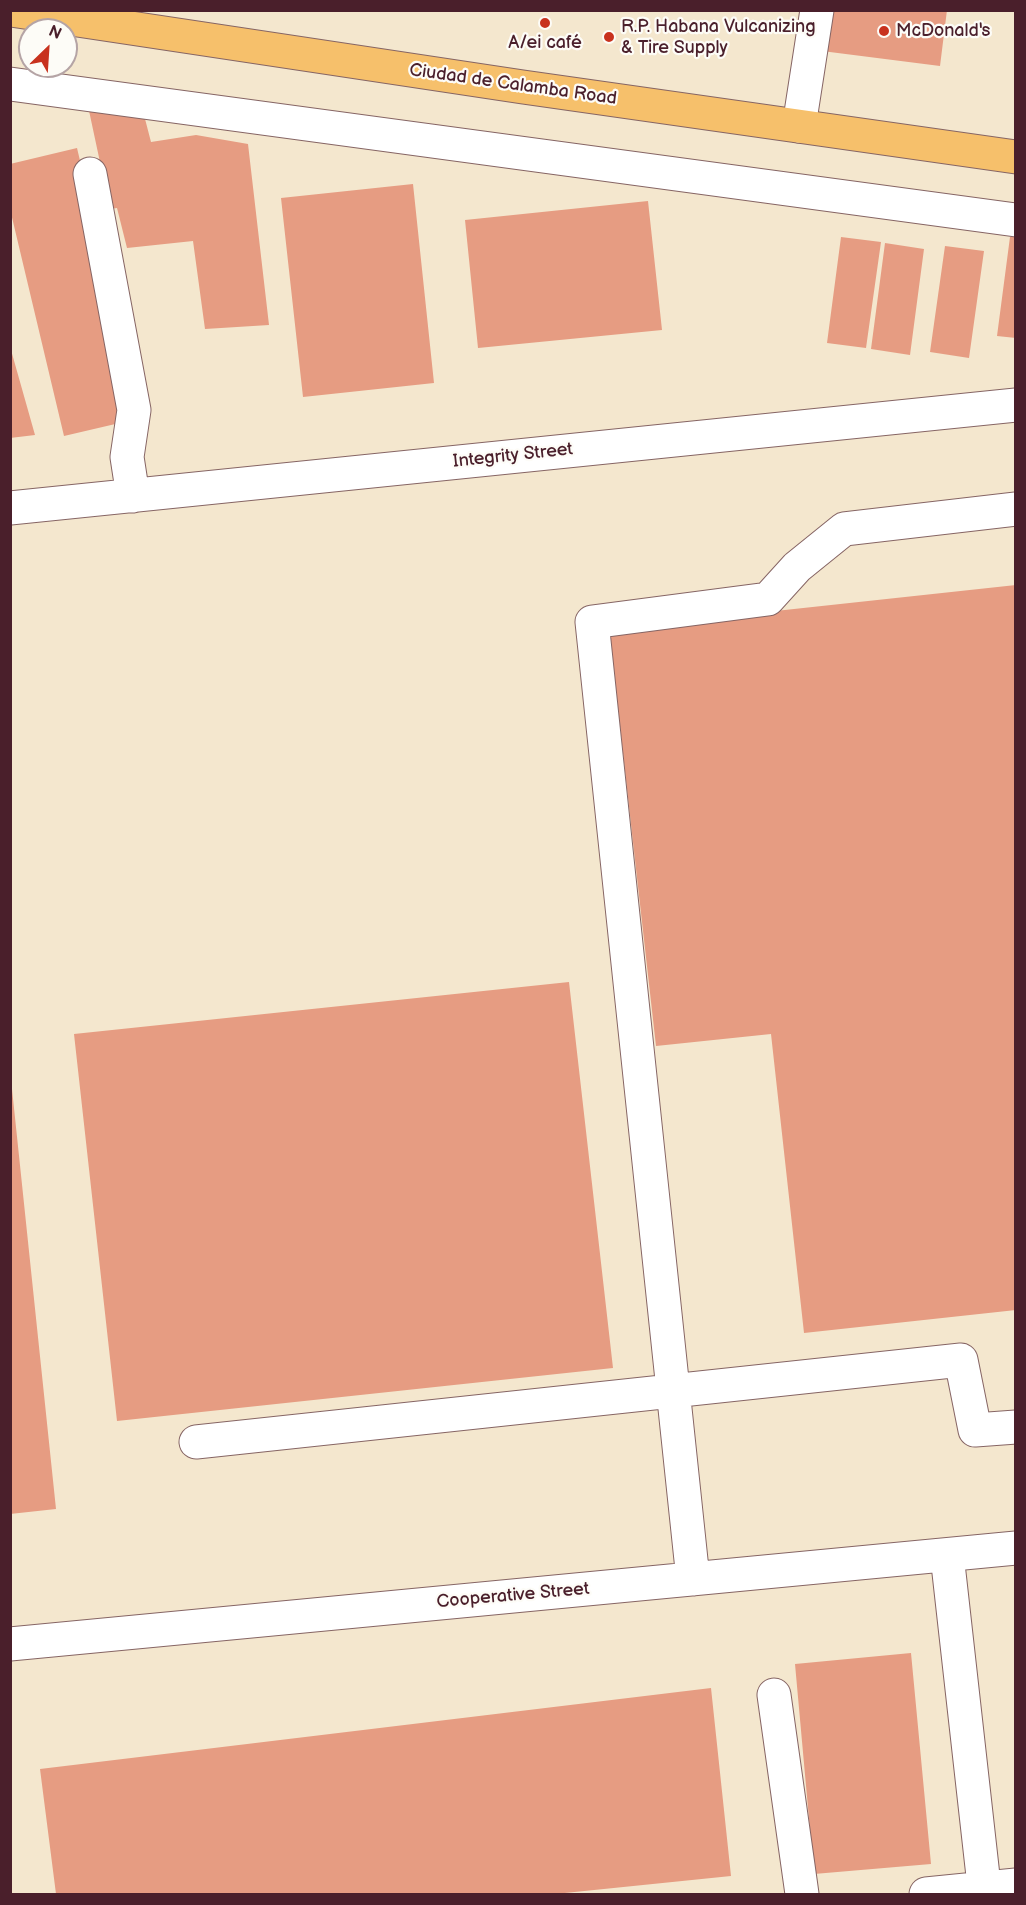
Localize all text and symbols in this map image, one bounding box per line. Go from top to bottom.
marker: A/ei café [538,16,552,30]
place label: R.P. Habana Vulcanizing & Tire Supply [621,16,816,58]
north arrow [18,18,78,78]
place label: McDonald's [896,20,990,42]
text: N [46,22,64,44]
marker: McDonald's [877,24,891,38]
marker: R.P. Habana Vulcanizing & Tire Supply [602,30,616,44]
place label: A/ei café [508,32,582,54]
street label: Ciudad de Calamba Road [408,60,618,110]
street label: Integrity Street [452,439,574,473]
street label: Cooperative Street [436,1579,590,1613]

